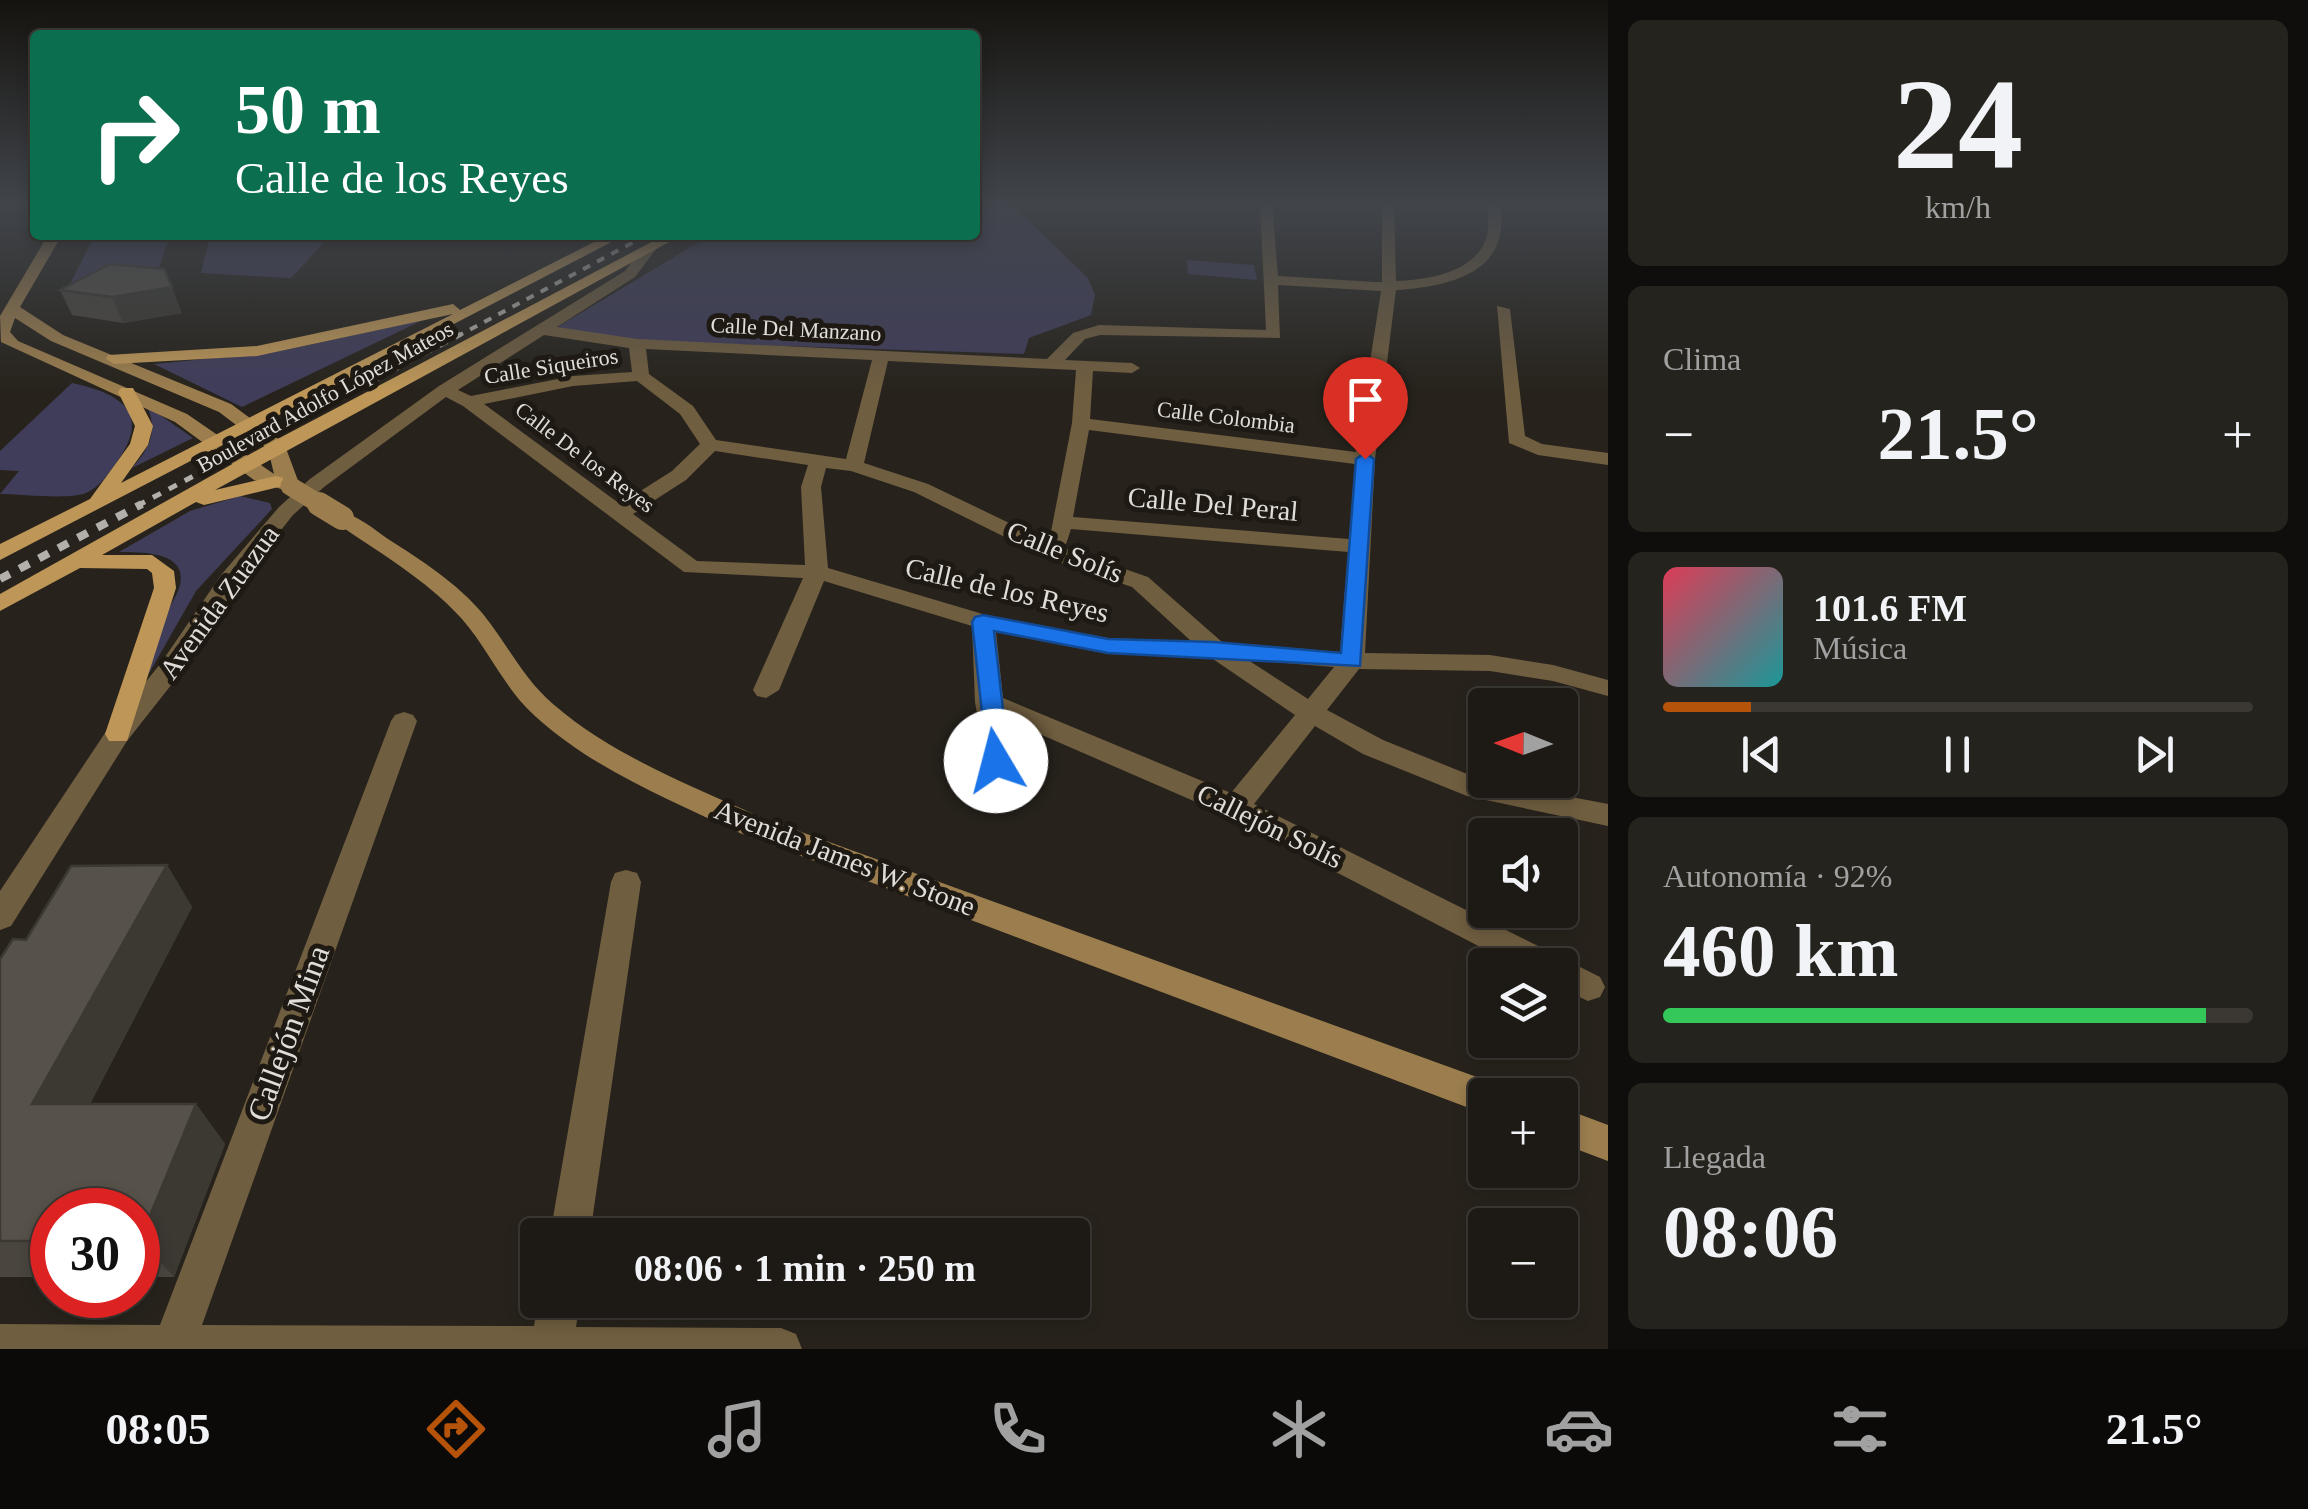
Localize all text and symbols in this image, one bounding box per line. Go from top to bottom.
text: 24 [1893,52,2023,196]
icon: right [70,70,200,200]
text: 50 m [235,71,381,148]
text: Calle de los Reyes [235,153,569,203]
text: km/h [1925,189,1991,225]
street label: Calle Del Manzano [710,312,882,346]
street label: Boulevard Adolfo López Mateos [193,316,457,478]
text: Clima [1663,341,1741,377]
street label: Calle Siqueiros [482,343,620,389]
pin [1323,357,1408,460]
icon: arrive [1338,372,1393,427]
text: 21.5° [1877,392,2039,475]
street label: Calle De los Reyes [510,396,660,518]
street label: Calle Colombia [1156,396,1297,438]
text: − [1663,404,1694,465]
text: + [2222,404,2253,465]
street label: Calle Del Peral [1126,481,1300,527]
street label: Calle Solís [1003,515,1127,589]
street label: Avenida Zuazua [153,519,285,685]
street label: Calle de los Reyes [902,552,1112,628]
text: 101.6 FM [1813,587,1967,629]
text: Música [1813,630,1907,666]
north arrow [1468,688,1578,798]
map controls [1468,688,1578,1318]
position arrow [944,709,1048,813]
icon: previous [1734,727,1789,782]
icon: pause [1930,727,1985,782]
icon: next [2127,727,2182,782]
street label: Callejón Solís [1192,777,1348,875]
street label: Avenida James W. Stone [710,794,980,922]
button: sound [1468,818,1578,928]
text: Autonomía · 92% [1663,858,1892,894]
text: 460 km [1663,909,1898,992]
street label: Callejón Mina [240,940,336,1126]
button: layers [1468,948,1578,1058]
button: + [1468,1078,1578,1188]
text: Llegada [1663,1139,1766,1175]
speed limit sign: 30 [30,1188,160,1318]
text: 08:06 [1663,1190,1838,1273]
button: − [1468,1208,1578,1318]
text: 08:06 · 1 min · 250 m [634,1247,976,1289]
icon: directions [421,1394,491,1464]
icon: music [702,1394,772,1464]
icon: phone [983,1394,1053,1464]
icon: climate [1264,1394,1334,1464]
icon: car [1544,1394,1614,1464]
icon: filters [1825,1394,1895,1464]
text: 08:05 [105,1404,210,1454]
text: 21.5° [2106,1404,2203,1454]

